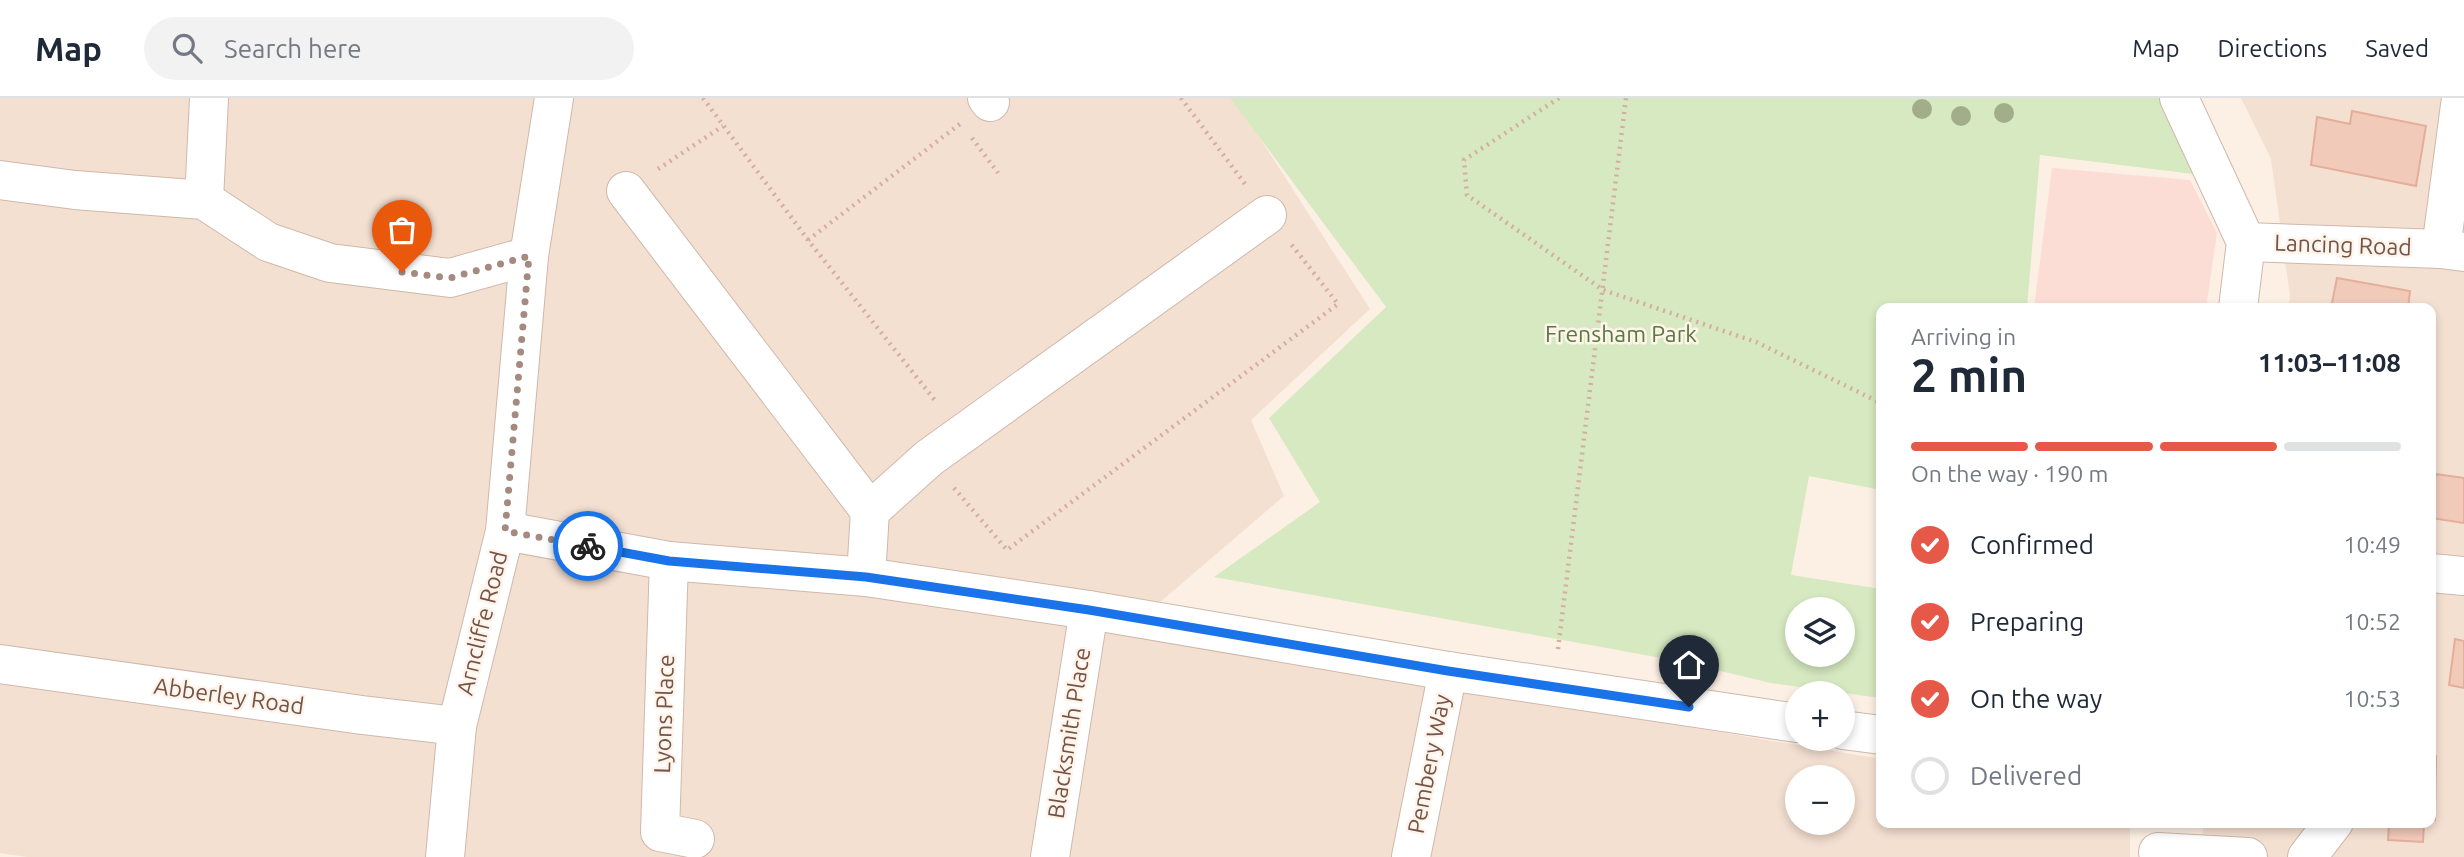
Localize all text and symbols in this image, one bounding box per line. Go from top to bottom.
search box [144,17,634,80]
icon: search [168,29,206,67]
text: Map [35,30,102,67]
text: Search here [224,34,362,63]
text: Map [2132,35,2179,62]
text: Directions [2217,35,2327,62]
text: Saved [2365,35,2429,62]
pin [372,200,432,272]
icon: bag [383,211,421,249]
street label: Lancing Road [2274,230,2412,259]
park label: Frensham Park [1545,321,1697,346]
text: Arriving in [1911,324,2016,349]
text: 11:03–11:08 [2258,348,2401,377]
text: 2 min [1911,349,2027,401]
text: On the way · 190 m [1911,461,2108,486]
courier [553,511,623,581]
icon: check [1911,526,1949,564]
icon: bike [569,527,607,565]
text: Confirmed [1970,530,2094,559]
text: 10:49 [2343,532,2401,557]
street label: Arncliffe Road [452,548,511,698]
map controls [1785,597,1855,835]
button: layers [1785,597,1855,667]
icon: check [1911,603,1949,641]
text: Preparing [1970,607,2084,636]
text: 10:52 [2343,609,2401,634]
pin [1659,635,1719,707]
street label: Blacksmith Place [1043,646,1094,820]
icon: home [1670,646,1708,684]
street label: Lyons Place [649,654,678,774]
street label: Abberley Road [152,673,306,718]
icon: check [1911,680,1949,718]
button: + [1785,681,1855,751]
text: On the way [1970,684,2102,713]
text: 10:53 [2343,686,2401,711]
street label: Pembery Way [1403,692,1454,836]
text: Delivered [1970,761,2082,790]
button: − [1785,765,1855,835]

